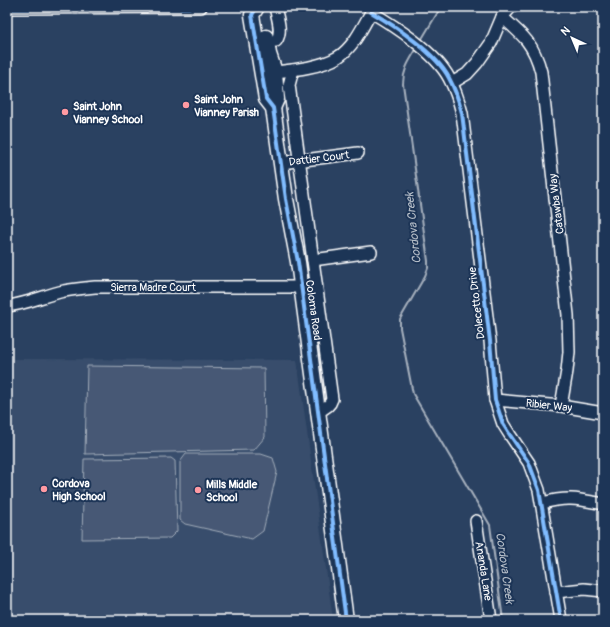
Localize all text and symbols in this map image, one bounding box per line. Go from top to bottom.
north arrow [552,18,592,58]
text: N [558,24,573,38]
place label: Saint John Vianney Parish [194,93,259,119]
place label: Saint John Vianney School [73,100,143,126]
marker: Saint John Vianney Parish [181,100,191,110]
marker: Saint John Vianney School [60,107,70,117]
street label: Dattier Court [288,148,351,169]
street label: Catawba Way [546,173,567,235]
water label: Cordova Creek [402,190,425,264]
street label: Dolecetto Drive [466,266,487,340]
street label: Coloma Road [303,279,324,341]
street label: Sierra Madre Court [110,281,196,294]
street label: Ribier Way [525,397,573,414]
place label: Cordova High School [52,477,106,503]
place label: Mills Middle School [206,478,258,504]
marker: Cordova High School [39,484,49,494]
marker: Mills Middle School [193,485,203,495]
water label: Cordova Creek [492,531,517,606]
street label: Ananda Lane [472,540,495,602]

